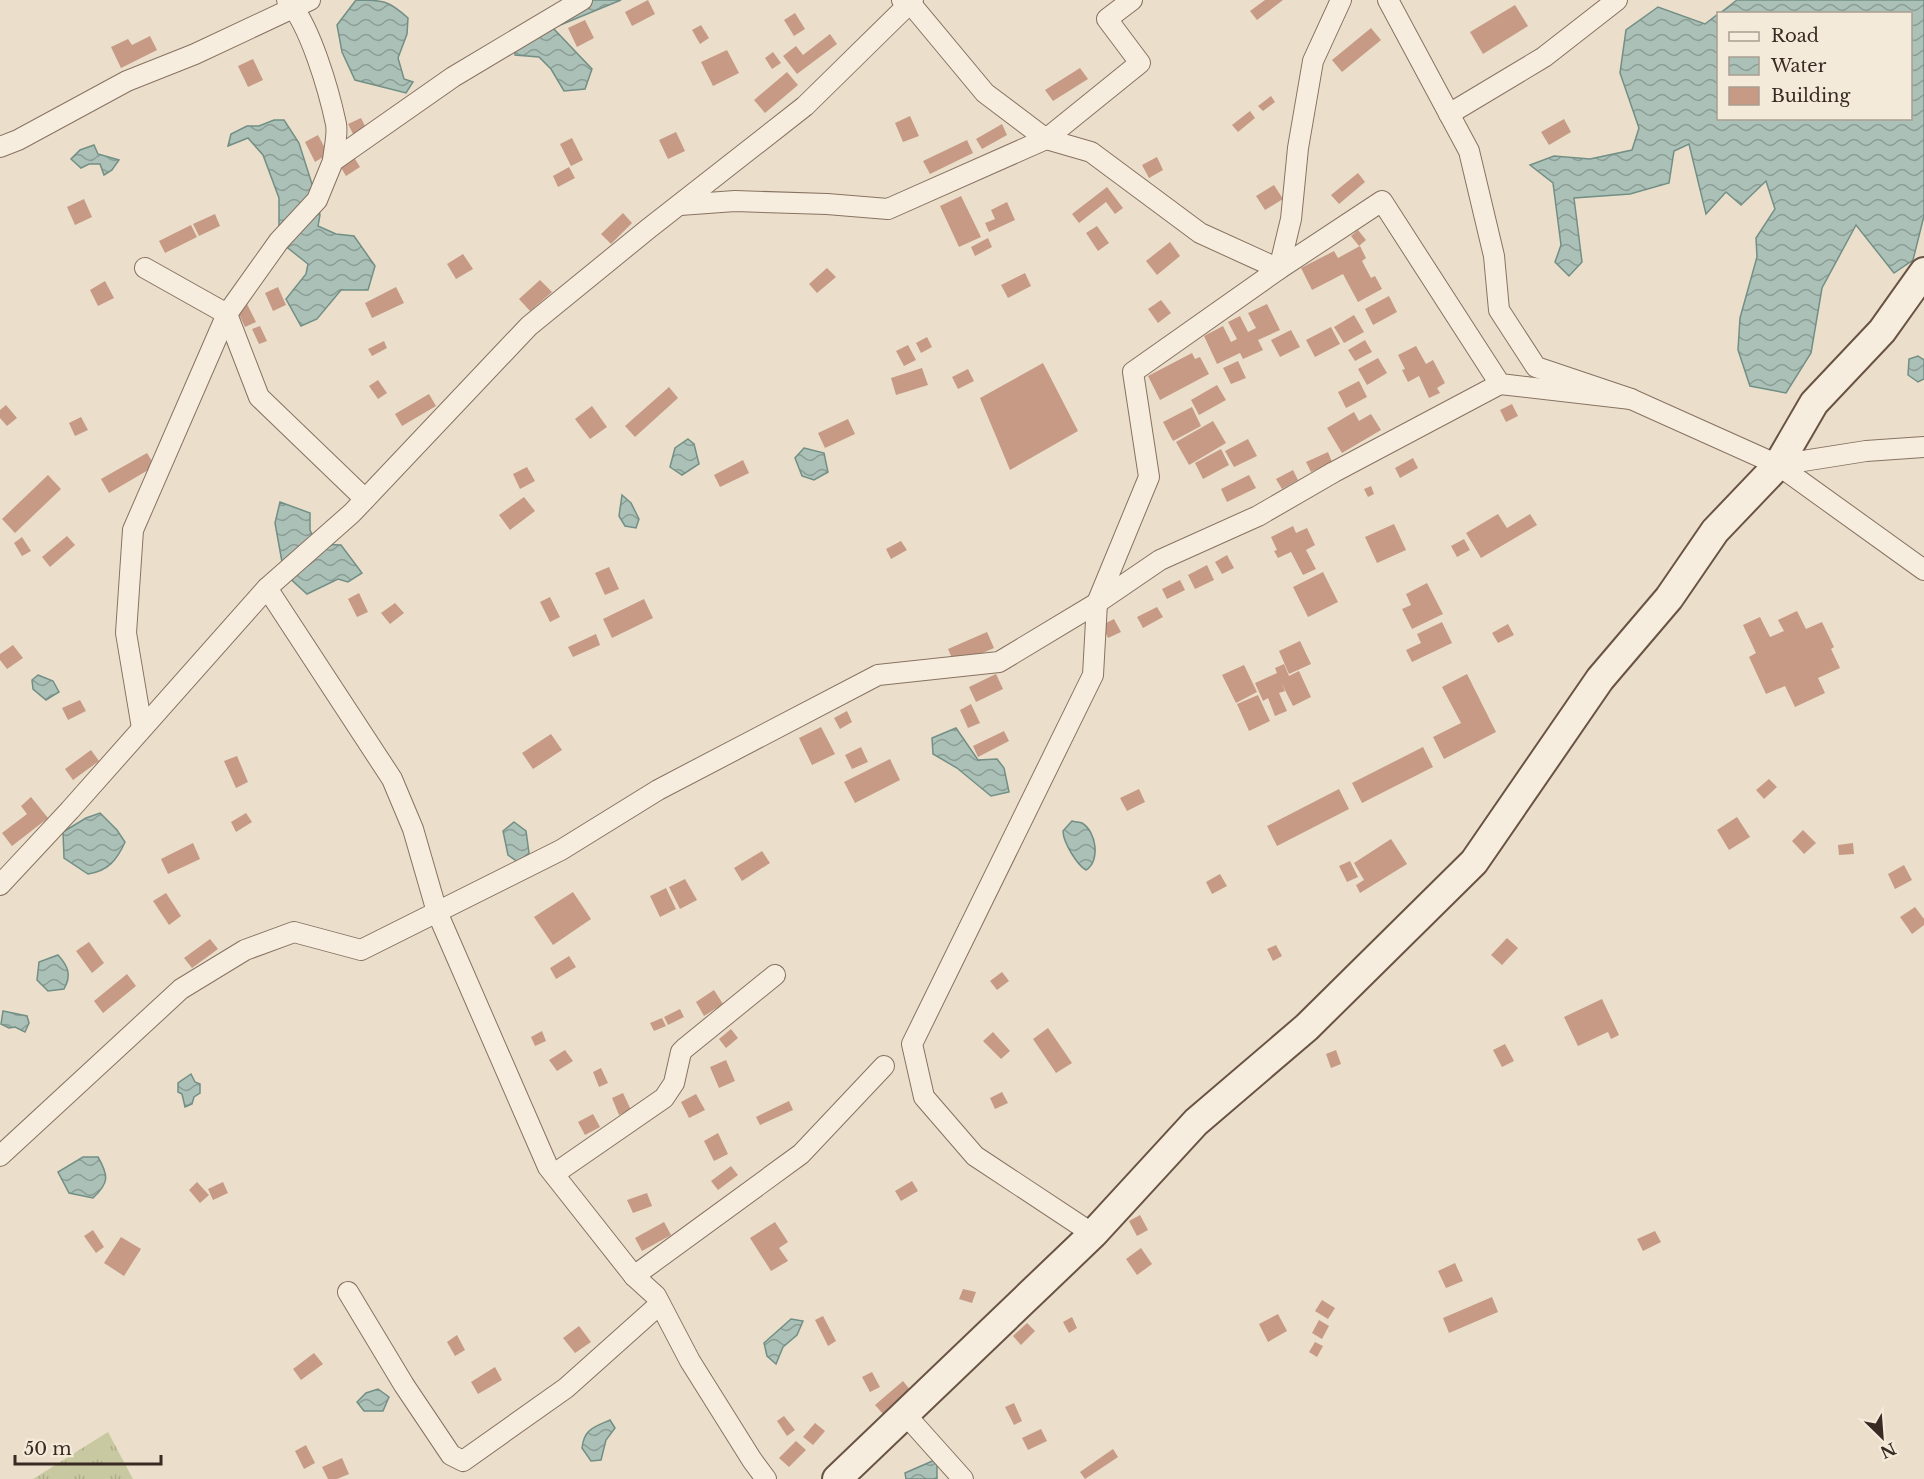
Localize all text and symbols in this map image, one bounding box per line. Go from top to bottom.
legend [1717,12,1912,120]
text: Road [1771,25,1819,47]
text: Water [1770,55,1827,77]
text: Building [1771,85,1850,107]
north arrow [1852,1407,1912,1467]
scale bar [15,1428,160,1466]
text: 50 m [24,1438,72,1460]
text: N [1877,1438,1899,1463]

